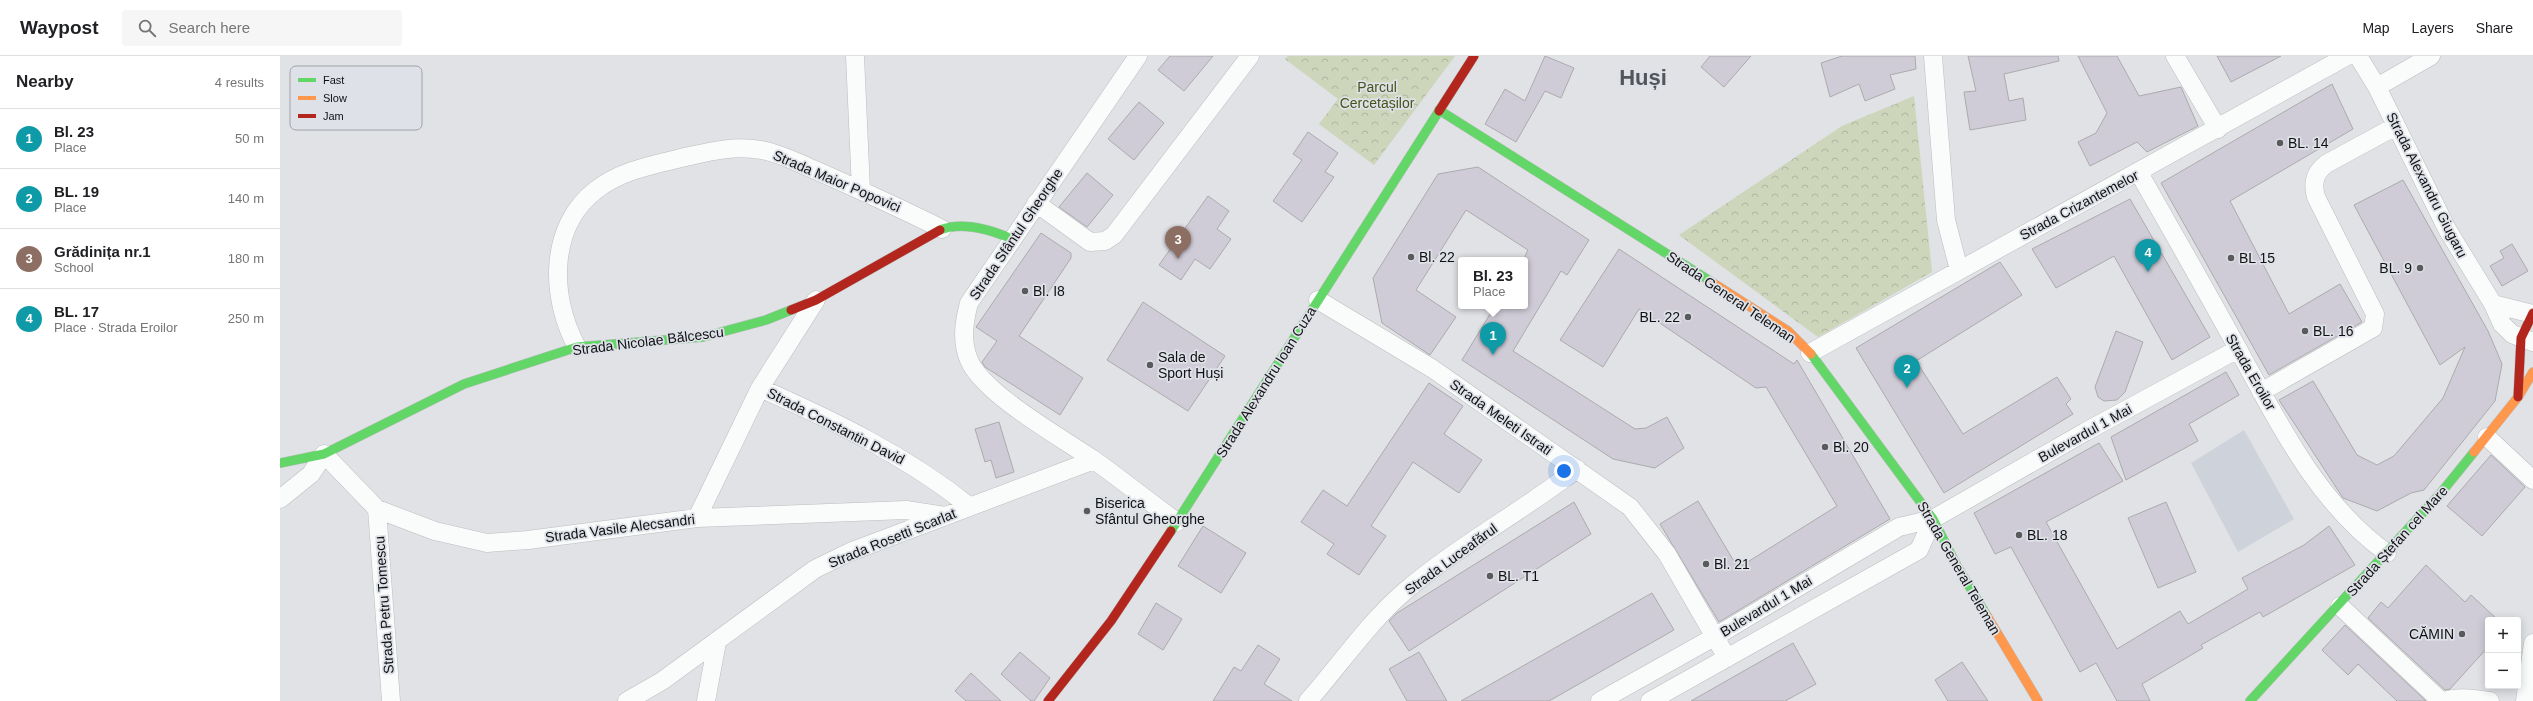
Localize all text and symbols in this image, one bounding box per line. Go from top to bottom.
search box [122,10,402,46]
text: Waypost [20,17,98,38]
icon: search [136,17,158,39]
text: Search here [168,19,250,36]
text: Map [2362,20,2390,36]
text: Layers [2412,20,2454,36]
text: Share [2476,20,2513,36]
district label: Huși [1619,65,1667,90]
legend [290,66,422,130]
text: Nearby [16,72,74,91]
text: Fast [323,74,344,86]
text: 4 results [215,75,264,90]
park label: Parcul Cercetașilor [1340,79,1415,111]
text: Slow [323,92,347,104]
text: Jam [323,110,344,122]
street label: Strada Alexandru Giugaru [2383,110,2471,260]
text: Bl. 23 [54,123,94,140]
text: 1 [25,131,33,146]
text: 50 m [235,131,264,146]
place label: BL. 14 [2288,135,2329,151]
marker: BL. 14 [2275,138,2285,148]
text: Place [54,140,87,155]
street label: Strada Maior Popovici [771,147,903,215]
street label: Strada Sfântul Gheorghe [966,165,1066,303]
street label: Strada Crizantemelor [2017,167,2141,243]
text: BL. 19 [54,183,99,200]
text: 2 [25,191,33,206]
text: 140 m [228,191,264,206]
text: Place [54,200,87,215]
pin: 3 [1165,226,1191,259]
pin: 4 [2135,239,2161,272]
text: Grădinița nr.1 [54,243,151,260]
street label: Strada General Teleman [1664,248,1798,346]
place label: Bl. 22 [1419,249,1455,265]
place label: BL 15 [2239,250,2275,266]
text: 3 [25,251,33,266]
text: 180 m [228,251,264,266]
marker: Bl. 22 [1406,252,1416,262]
marker: BL 15 [2226,253,2236,263]
popup [1458,257,1528,309]
text: School [54,260,94,275]
place label: BL. 9 [2379,260,2412,276]
marker: BL. 9 [2415,263,2425,273]
text: Bl. 23 [1473,267,1513,284]
place label: Bl. I8 [1033,283,1065,299]
text: Place [1473,284,1506,299]
marker: Bl. I8 [1020,286,1030,296]
text: BL. 17 [54,303,99,320]
street label: Strada Alexandru Ioan Cuza [1213,303,1319,460]
place label: BL. 22 [1640,309,1680,325]
text: 4 [25,311,33,326]
text: 250 m [228,311,264,326]
marker: BL. 22 [1683,312,1693,322]
text: Place · Strada Eroilor [54,320,178,335]
pin: 1 [1480,322,1506,355]
place label: BL. 16 [2313,323,2354,339]
street label: Strada Nicolae Bălcescu [571,324,725,358]
marker: BL. 16 [2300,326,2310,336]
street label: Strada Eroilor [2223,331,2279,413]
place label: Sala de Sport Huși [1158,349,1223,381]
pin: 2 [1894,355,1920,388]
marker: Sala de Sport Huși [1145,360,1155,370]
street label: Strada Meleti Istrati [1447,376,1555,458]
street label: Strada Constantin David [765,384,907,468]
street label: Bulevardul 1 Mai [2036,401,2134,465]
place label: Bl. 20 [1833,439,1869,455]
marker: Bl. 20 [1820,442,1830,452]
your location [1554,461,1574,481]
street label: Strada Ștefan cel Mare [2343,482,2451,600]
place label: Biserica Sfântul Gheorghe [1095,495,1205,527]
street label: Strada General Teleman [1914,498,2004,638]
street label: Strada Rosetti Scarlat [826,505,958,571]
marker: Biserica Sfântul Gheorghe [1082,506,1092,516]
street label: Strada Vasile Alecsandri [544,511,696,545]
street label: Strada Luceafărul [1402,520,1500,598]
place label: BL. 18 [2027,527,2068,543]
marker: BL. 18 [2014,530,2024,540]
street label: Strada Petru Tomescu [371,535,397,675]
place label: Bl. 21 [1714,556,1750,572]
marker: Bl. 21 [1701,559,1711,569]
place label: BL. T1 [1498,568,1539,584]
marker: BL. T1 [1485,571,1495,581]
street label: Bulevardul 1 Mai [1717,572,1815,640]
map controls [2485,617,2521,689]
button: + [2485,617,2521,653]
place label: CĂMIN [2409,626,2454,642]
marker: CĂMIN [2457,629,2467,639]
button: − [2485,653,2521,689]

